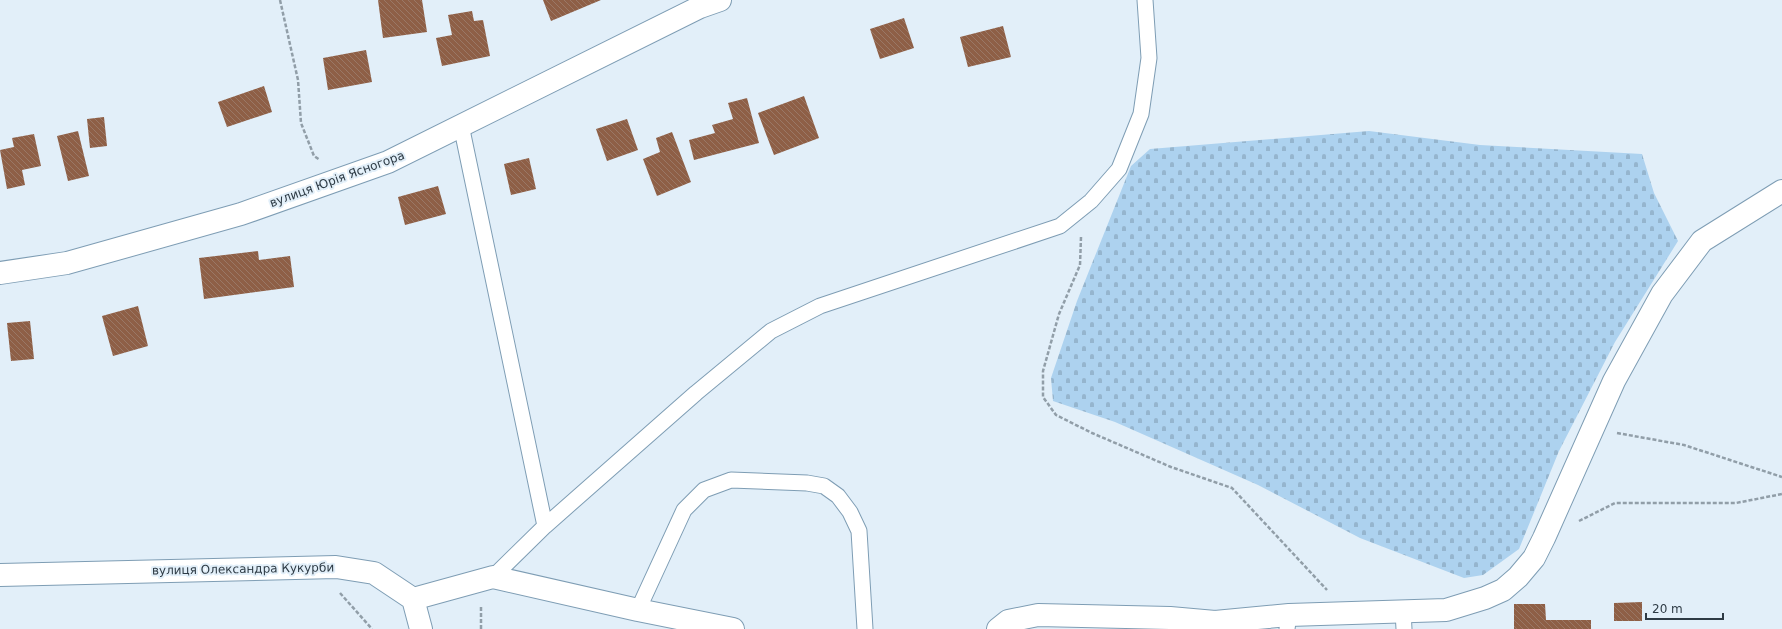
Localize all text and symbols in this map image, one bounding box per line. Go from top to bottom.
street label: вулиця Юрія Ясногора [268,148,406,210]
street label: вулиця Олександра Кукурби [152,560,334,578]
scale bar [1646,595,1723,621]
text: 20 m [1652,602,1683,616]

